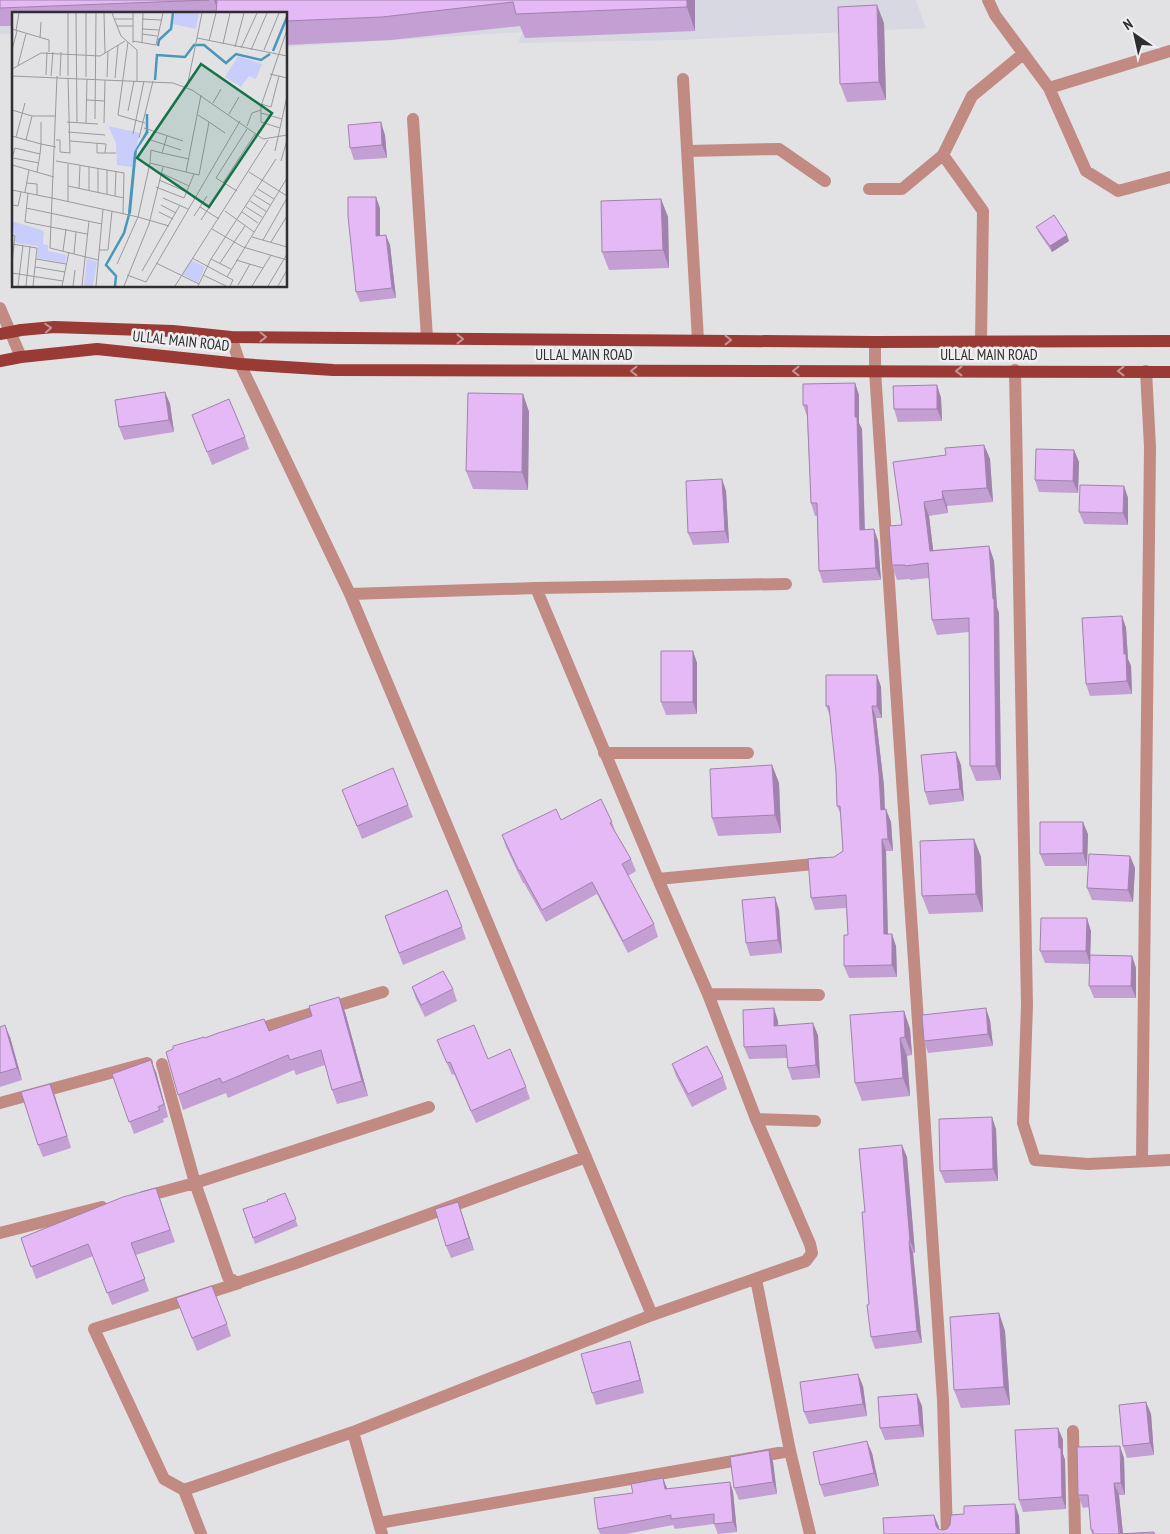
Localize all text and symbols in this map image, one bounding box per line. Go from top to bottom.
north arrow [1110,10,1160,60]
inset map [12,12,288,288]
text: N [1120,15,1136,34]
one-way arrow [45,322,53,333]
street label: ULLAL MAIN ROAD [132,326,231,355]
one-way arrow [260,332,267,342]
one-way arrow [457,334,465,344]
one-way arrow [724,335,732,345]
street label: ULLAL MAIN ROAD [535,345,633,364]
street label: ULLAL MAIN ROAD [940,345,1038,364]
one-way arrow [630,366,638,376]
one-way arrow [792,366,800,376]
one-way arrow [955,366,962,376]
one-way arrow [1117,366,1125,376]

